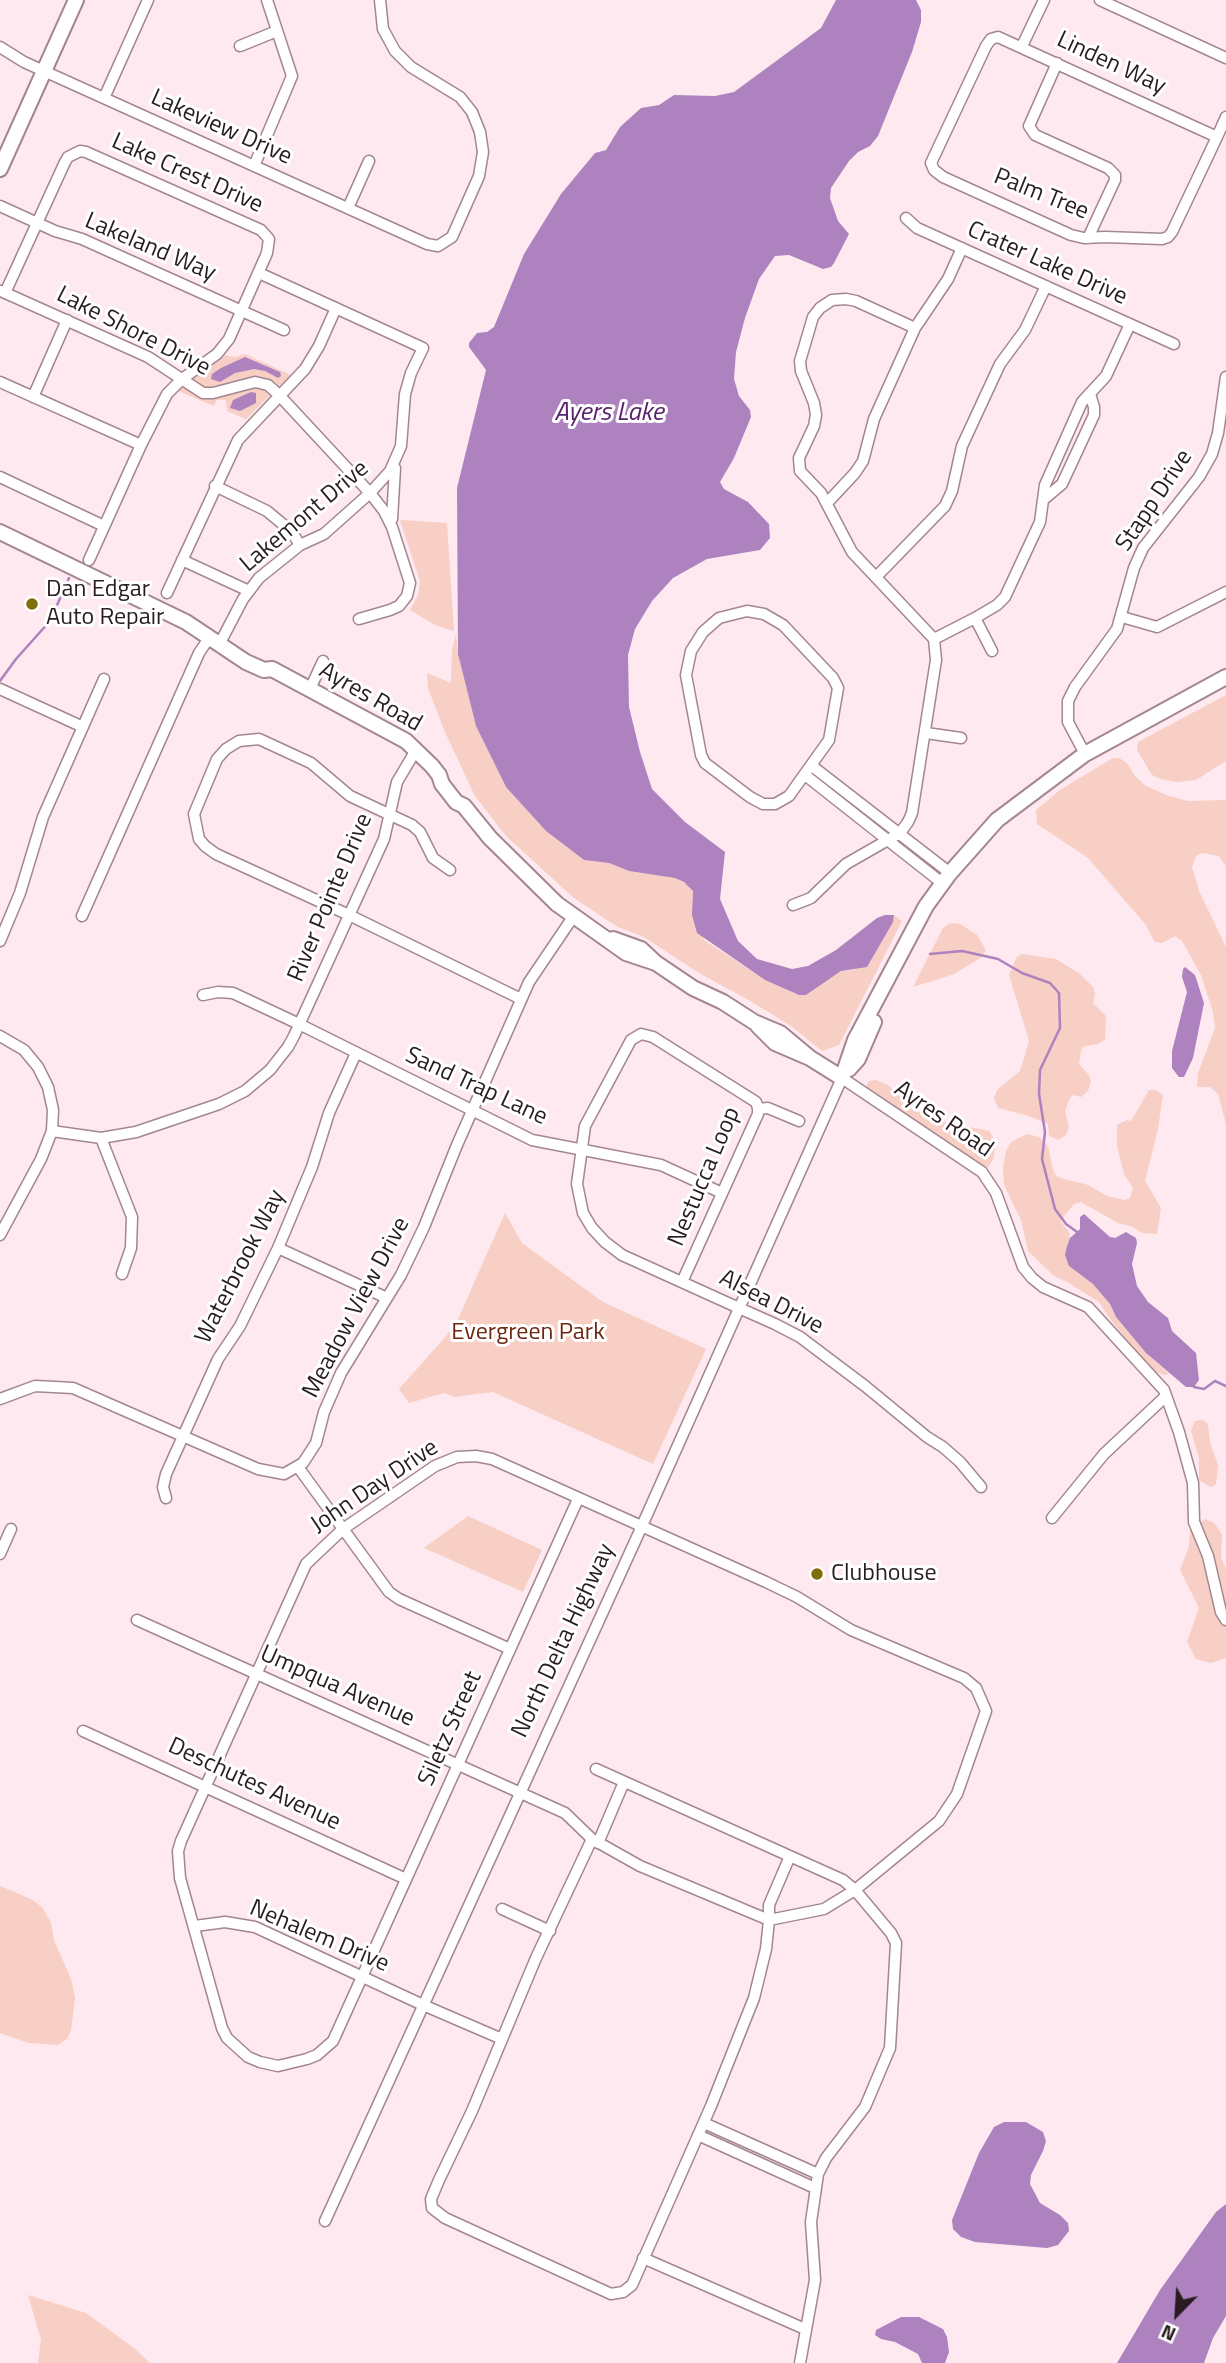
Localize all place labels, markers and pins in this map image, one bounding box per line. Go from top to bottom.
place label: Dan Edgar Auto Repair [46,576,164,632]
marker: Dan Edgar Auto Repair [24,596,40,612]
place label: Clubhouse [831,1560,937,1588]
marker: Clubhouse [809,1566,825,1582]

